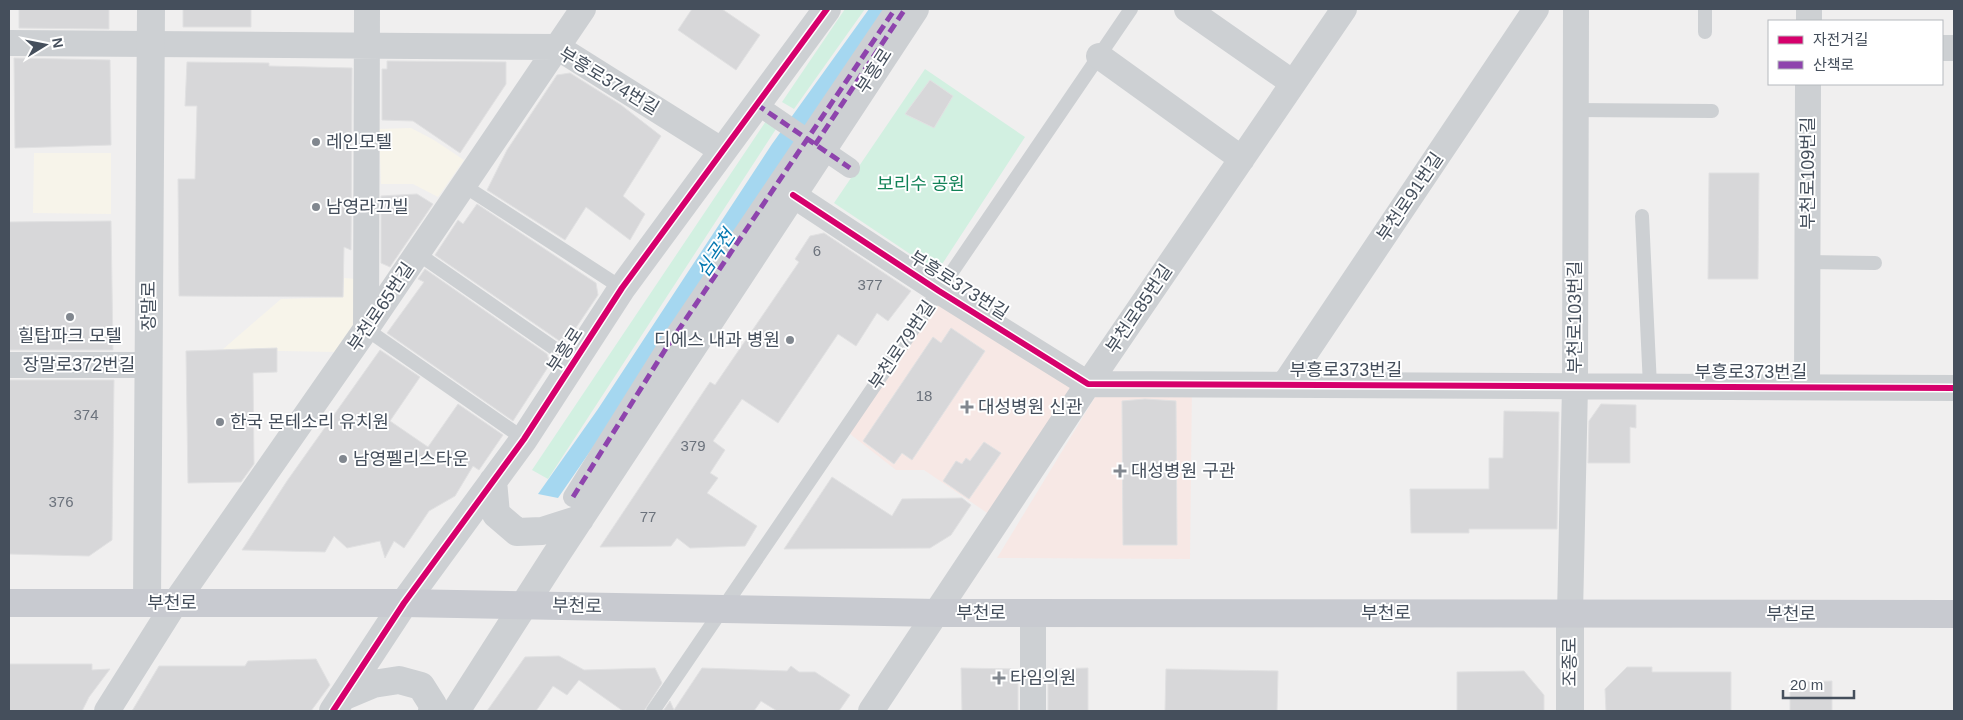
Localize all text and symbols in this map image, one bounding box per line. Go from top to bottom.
north arrow [20,20,70,70]
legend [1768,20,1943,85]
text: 자전거길 [1813,31,1868,48]
text: N [49,36,67,49]
street label: 부흥로374번길 [555,43,663,119]
street label: 부흥로 [852,45,896,97]
text: 산책로 [1813,56,1854,73]
street label: 부천로109번길 [1798,117,1818,229]
place label: 레인모텔 [326,132,392,152]
marker: 레인모텔 [310,136,322,148]
street label: 부천로91번길 [1373,149,1447,245]
park label: 보리수 공원 [877,174,965,194]
place label: 남영라끄빌 [326,197,409,217]
marker: 남영라끄빌 [310,201,322,213]
water label: 심곡천 [692,224,740,281]
house number: 6 [813,242,821,259]
street label: 부흥로373번길 [906,247,1012,323]
street label: 부천로65번길 [344,259,418,355]
street label: 부천로85번길 [1102,261,1176,357]
street label: 부천로103번길 [1565,261,1585,373]
house number: 377 [857,276,883,293]
street label: 장말로 [139,281,159,331]
street label: 부천로79번길 [865,297,939,393]
marker: 힐탑파크 모텔 [64,311,76,323]
street label: 부흥로 [543,324,587,376]
place label: 힐탑파크 모텔 [18,326,122,346]
place label: 디에스 내과 병원 [654,330,780,350]
marker: 디에스 내과 병원 [784,334,796,346]
street label: 장말로372번길 [23,355,135,375]
street label: 부흥로373번길 [1290,360,1402,380]
street label: 부흥로373번길 [1695,362,1807,382]
house number: 18 [916,387,932,404]
place label: 대성병원 신관 [978,397,1083,417]
marker: 대성병원 신관 [960,400,974,414]
house number: 374 [73,406,99,423]
place label: 한국 몬테소리 유치원 [230,412,389,432]
marker: 한국 몬테소리 유치원 [214,416,226,428]
house number: 379 [680,437,706,454]
place label: 남영펠리스타운 [353,449,469,469]
marker: 남영펠리스타운 [337,453,349,465]
place label: 대성병원 구관 [1131,461,1236,481]
marker: 대성병원 구관 [1113,464,1127,478]
house number: 376 [48,493,74,510]
house number: 77 [640,508,656,525]
street label: 부천로 [147,593,197,613]
street label: 부천로 [552,596,602,616]
street label: 부천로 [956,603,1006,623]
street label: 부천로 [1361,603,1411,623]
street label: 부천로 [1766,604,1816,624]
street label: 조종로 [1560,637,1580,687]
place label: 타임의원 [1010,668,1076,688]
scale bar [1783,668,1854,700]
marker: 타임의원 [992,671,1006,685]
text: 20 m [1790,676,1823,693]

